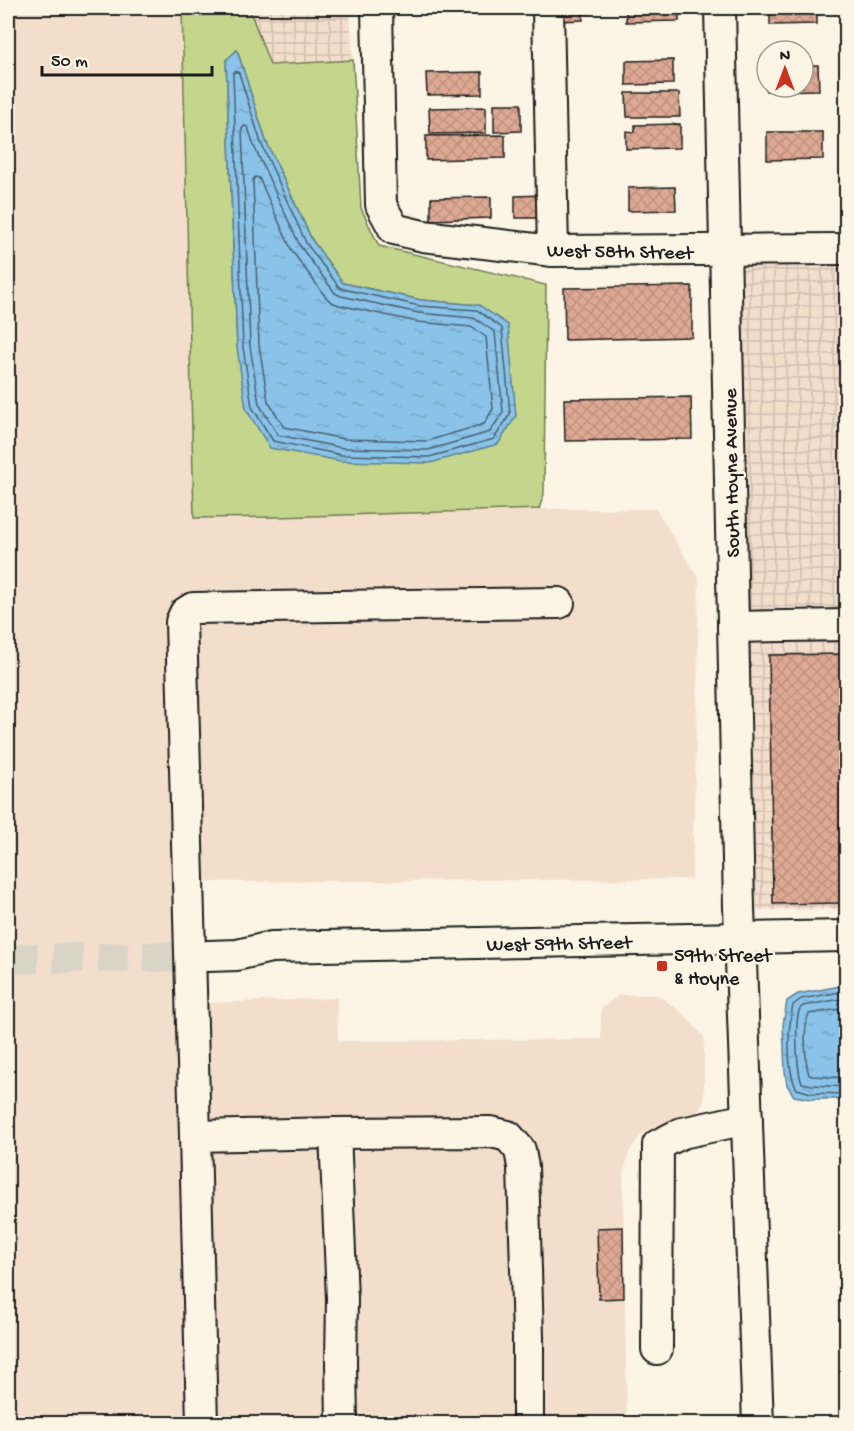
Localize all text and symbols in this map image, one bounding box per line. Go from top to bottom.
scale bar [42,39,212,77]
north arrow [755,39,815,99]
text: N [780,48,791,67]
text: 50 m [51,52,88,73]
street label: West 58th Street [547,241,695,266]
street label: South Hoyne Avenue [721,388,746,558]
street label: West 59th Street [486,933,634,958]
place label: 59th Street & Hoyne [674,946,773,992]
marker: 59th Street & Hoyne [655,959,669,973]

